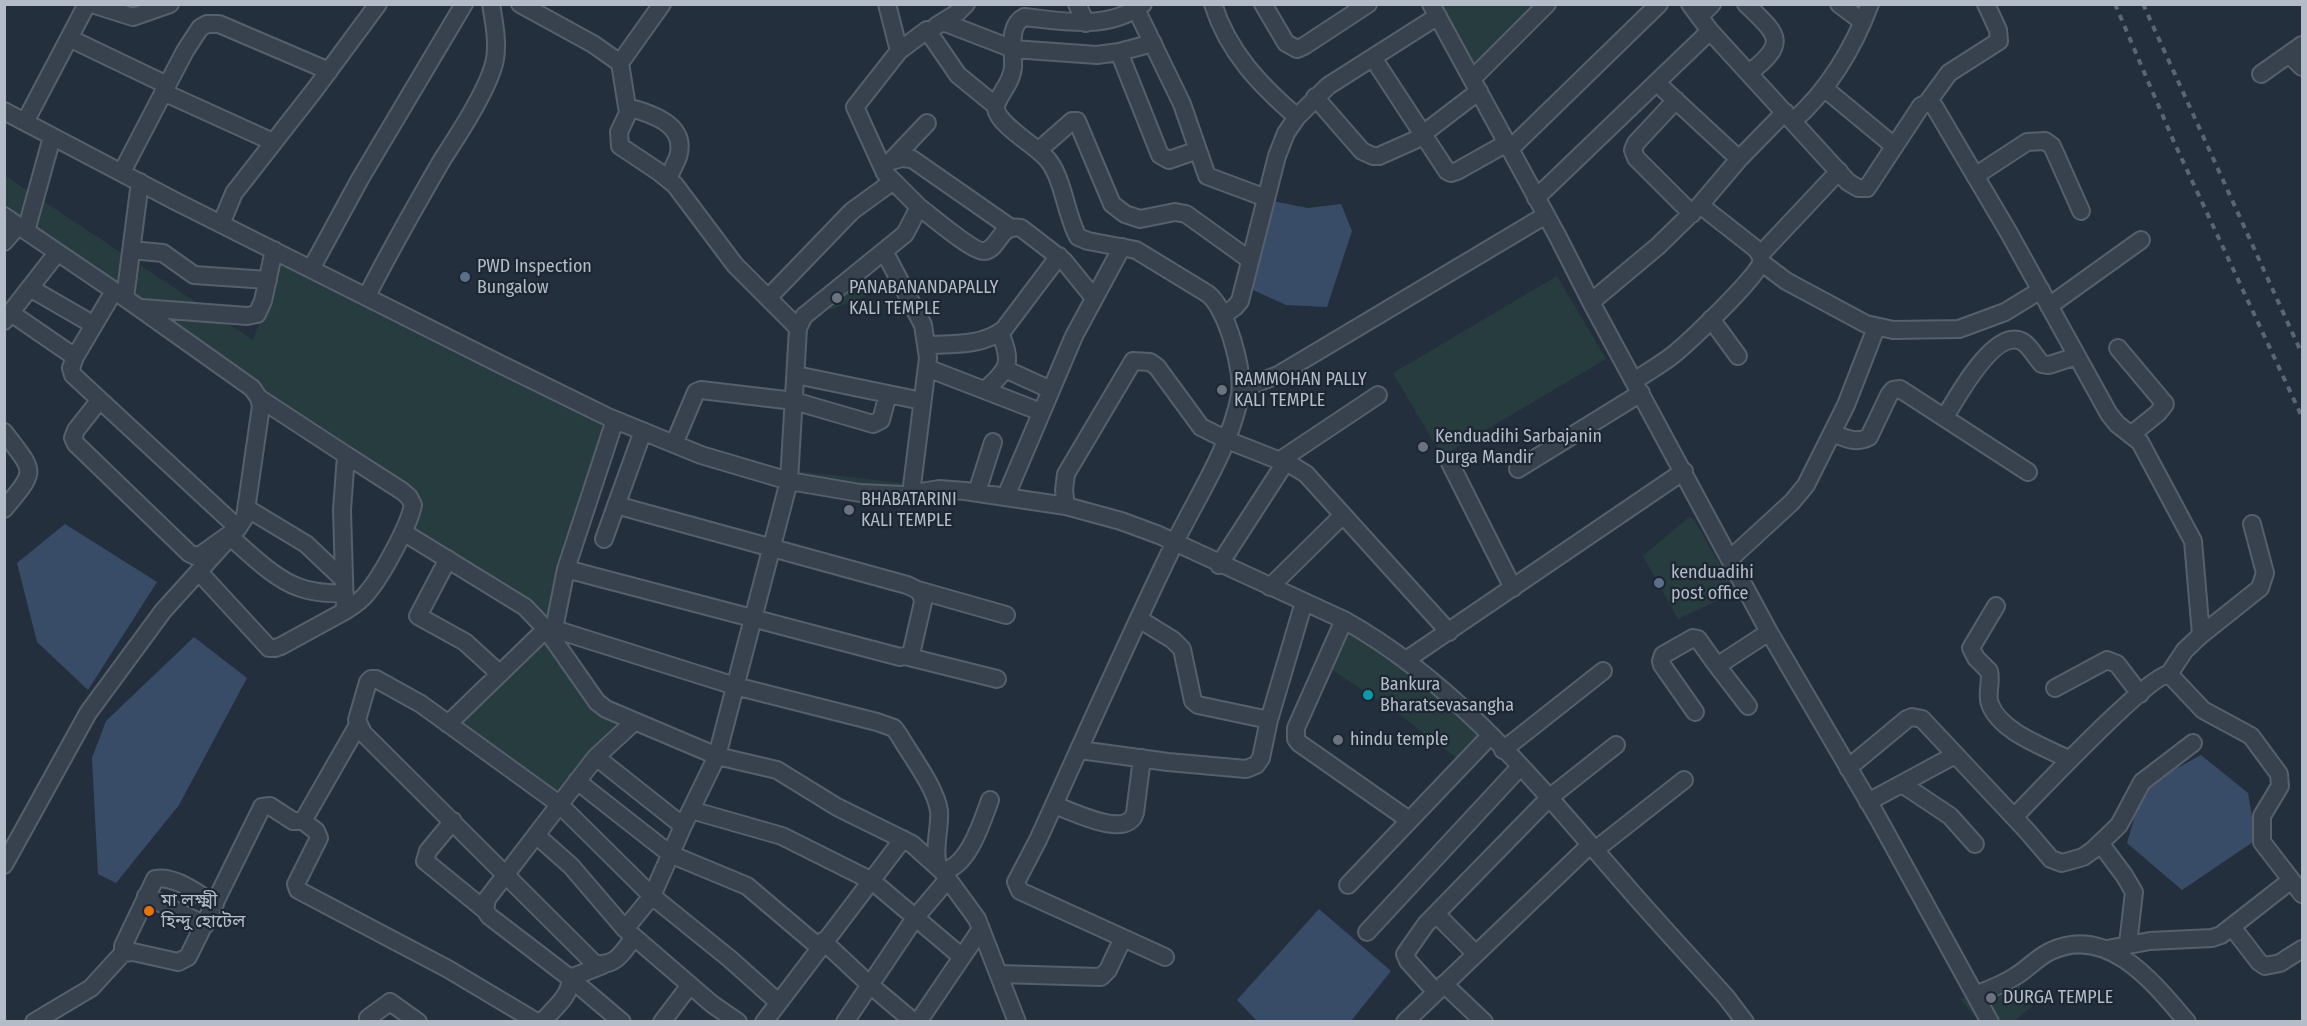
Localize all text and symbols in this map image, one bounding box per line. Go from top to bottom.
place label: PWD Inspection Bungalow [477,256,592,298]
marker: PWD Inspection Bungalow [458,270,472,284]
place label: PANABANANDAPALLY KALI TEMPLE [849,277,999,320]
marker: PANABANANDAPALLY KALI TEMPLE [830,291,844,305]
place label: RAMMOHAN PALLY KALI TEMPLE [1234,369,1367,412]
marker: RAMMOHAN PALLY KALI TEMPLE [1215,383,1229,397]
place label: Kenduadihi Sarbajanin Durga Mandir [1435,426,1602,468]
marker: Kenduadihi Sarbajanin Durga Mandir [1416,440,1430,454]
place label: BHABATARINI KALI TEMPLE [861,489,957,532]
marker: BHABATARINI KALI TEMPLE [842,503,856,517]
place label: kenduadihi post office [1671,562,1754,604]
marker: kenduadihi post office [1652,576,1666,590]
place label: Bankura Bharatsevasangha [1380,674,1514,716]
marker: Bankura Bharatsevasangha [1361,688,1375,702]
place label: hindu temple [1350,729,1448,751]
marker: hindu temple [1331,733,1345,747]
place label: মা লক্ষ্মী হিন্দু হোটেল [161,890,245,932]
marker: মা লক্ষ্মী হিন্দু হোটেল [142,904,156,918]
place label: DURGA TEMPLE [2003,987,2113,1009]
marker: DURGA TEMPLE [1984,991,1998,1005]

